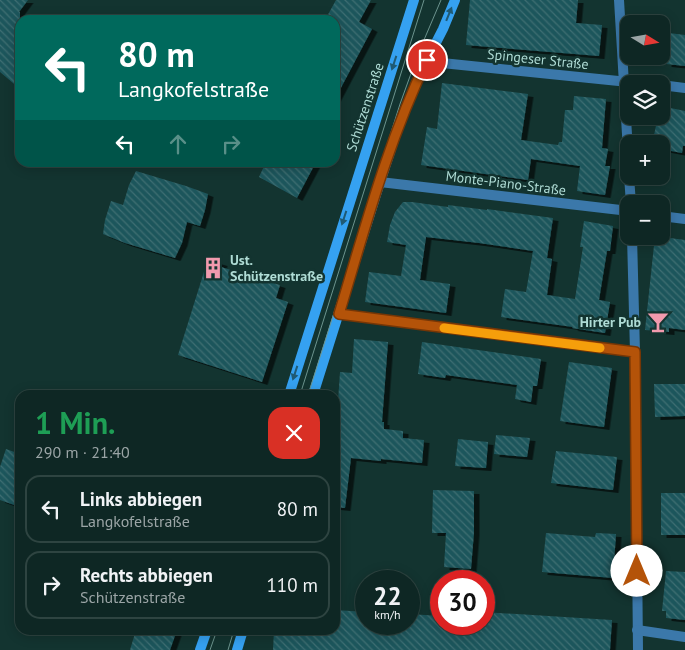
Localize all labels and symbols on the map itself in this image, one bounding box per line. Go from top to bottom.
one-way arrow [446,7,453,22]
north arrow [620,15,670,65]
pin [406,39,448,81]
street label: Spingeser Straße [486,45,590,73]
one-way arrow [389,56,397,71]
street label: Schützenstraße [342,60,388,154]
street label: Monte-Piano-Straße [445,167,567,199]
one-way arrow [340,211,348,226]
place label: Ust. Schützenstraße [230,251,323,285]
building icon: Ust. Schützenstraße [200,255,226,281]
bar icon: Hirter Pub [645,309,671,335]
place label: Hirter Pub [580,313,641,331]
one-way arrow [291,366,299,381]
position arrow [610,544,662,596]
speed limit sign: 30 [430,570,495,635]

